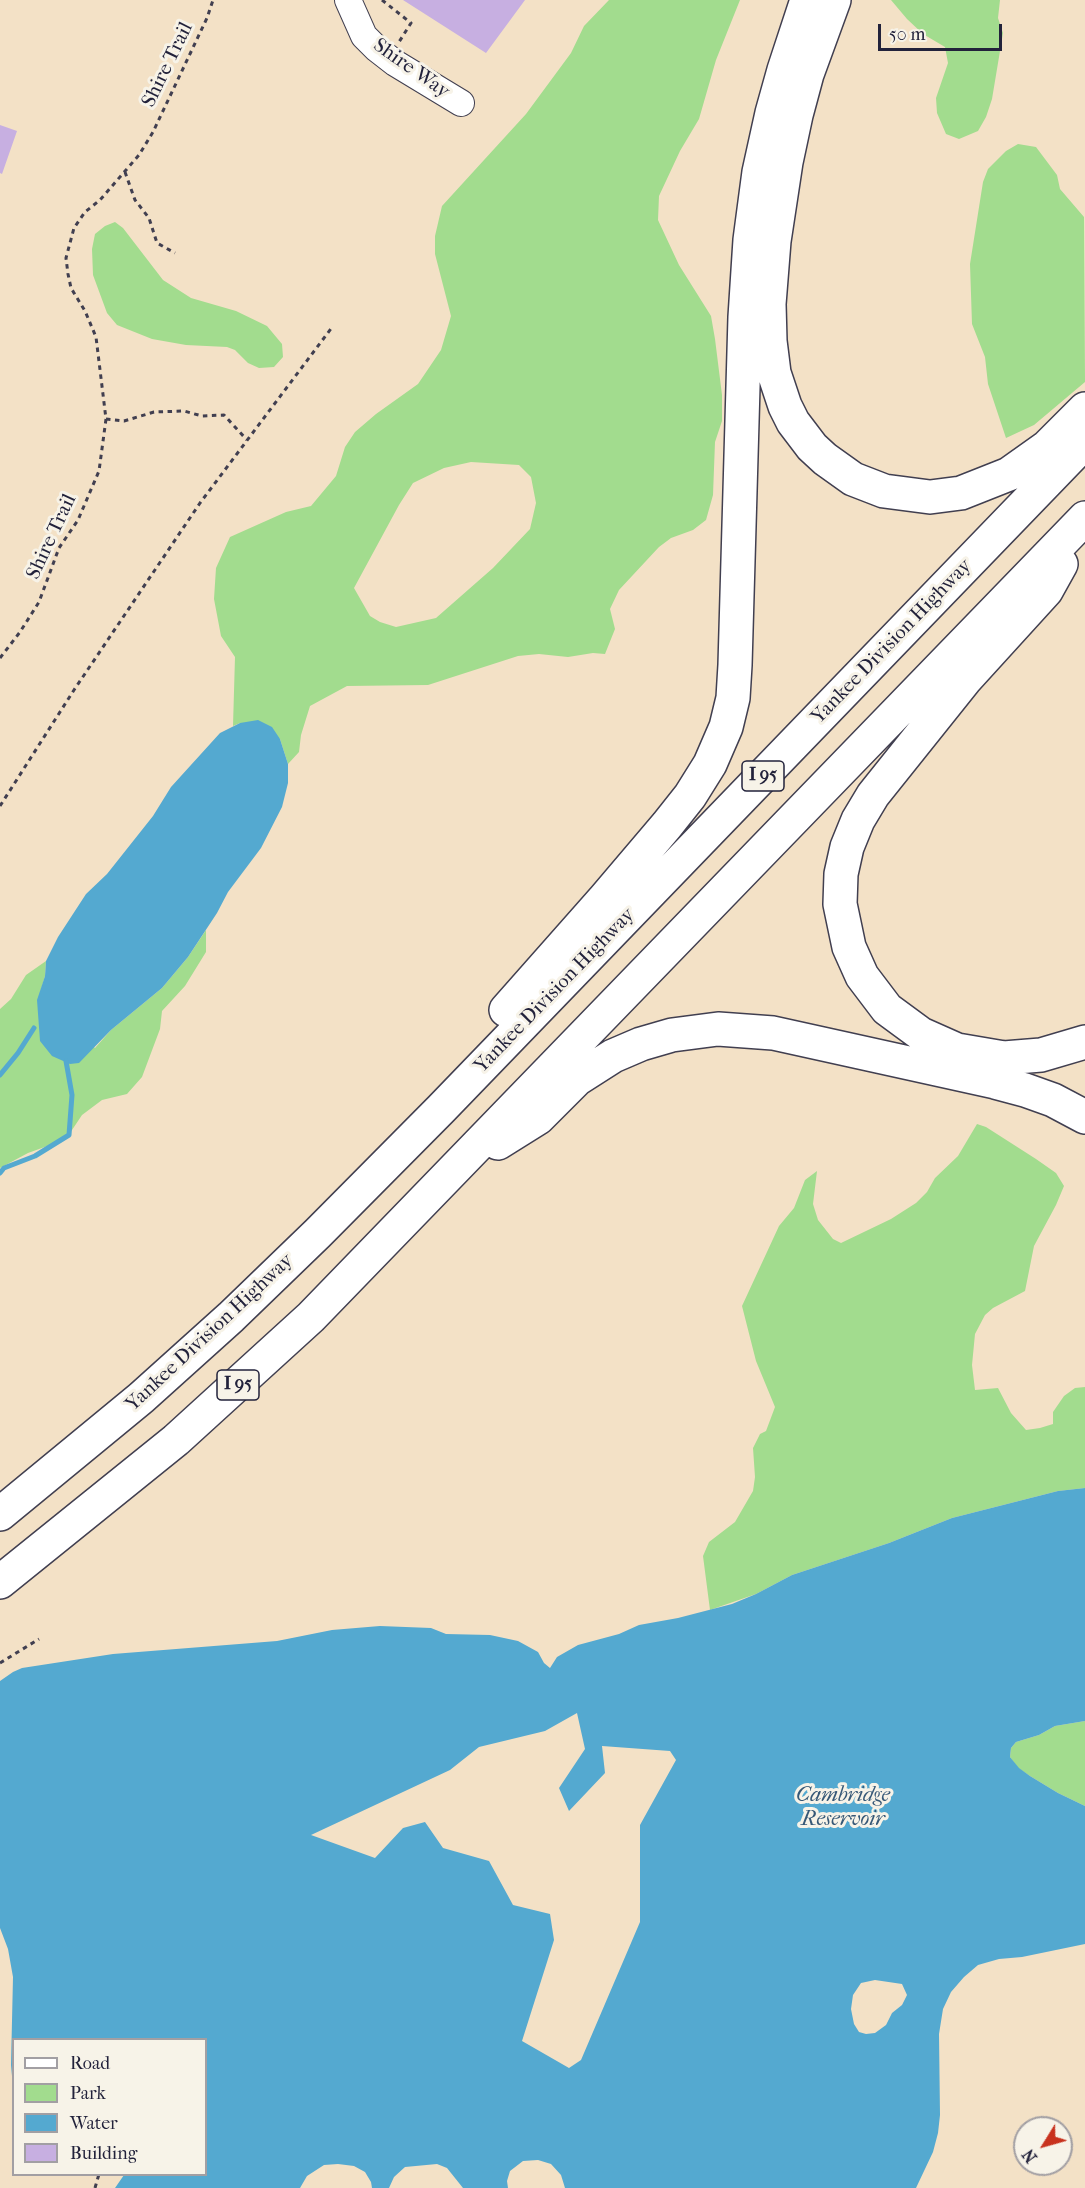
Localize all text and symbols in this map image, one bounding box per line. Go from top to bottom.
scale bar [881,12,1006,50]
street label: Shire Trail [137,19,199,111]
text: 50 m [889,24,925,45]
street label: Shire Way [368,34,454,104]
street label: Shire Trail [22,491,82,583]
street label: Yankee Division Highway [807,554,977,730]
road number: I 95 [742,761,784,791]
street label: Yankee Division Highway [470,903,640,1079]
street label: Yankee Division Highway [121,1249,299,1417]
road number: I 95 [217,1370,259,1400]
water label: Cambridge Reservoir [796,1783,890,1833]
legend [12,2038,207,2176]
text: Road [70,2053,110,2074]
text: Park [70,2083,106,2104]
text: Water [70,2113,118,2134]
north arrow [1013,2116,1073,2176]
text: Building [70,2143,137,2164]
text: N [1019,2145,1041,2167]

